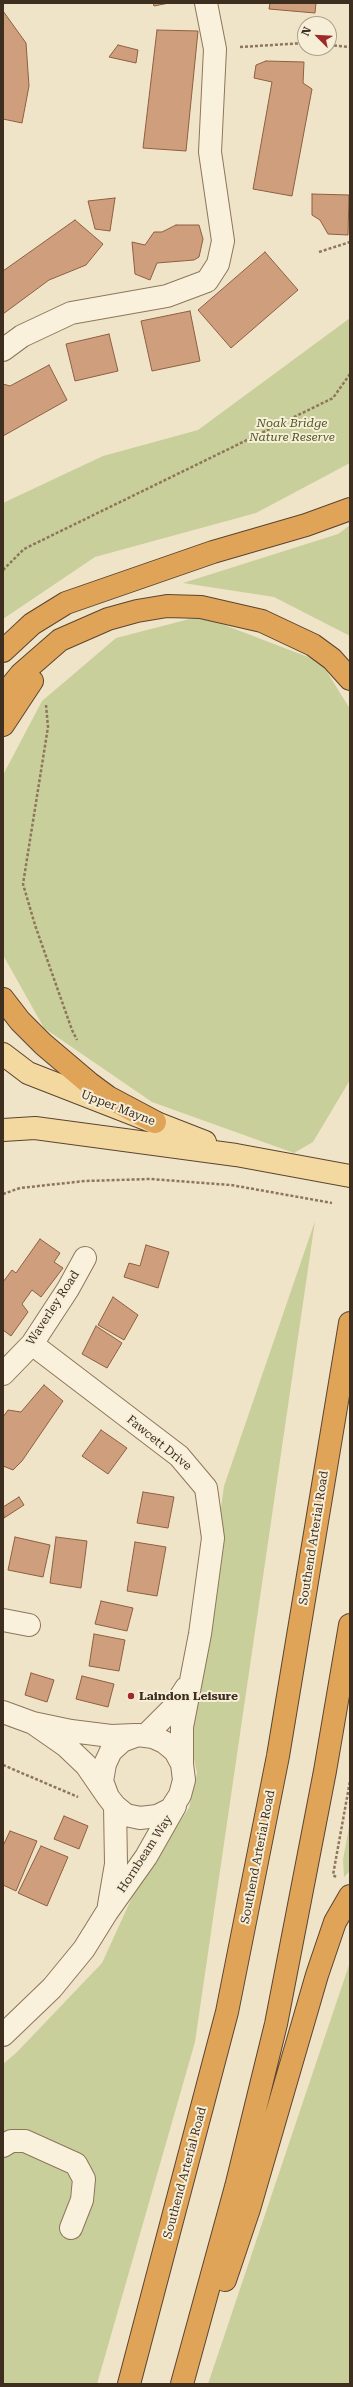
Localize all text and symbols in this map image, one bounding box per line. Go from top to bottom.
north arrow [297,16,337,56]
text: N [299,25,314,38]
park label: Noak Bridge Nature Reserve [249,416,335,444]
street label: Upper Mayne [79,1087,157,1129]
street label: Waverley Road [24,1268,82,1348]
street label: Fawcett Drive [124,1412,194,1474]
street label: Southend Arterial Road [296,1470,332,1606]
place label: Laindon Leisure [139,1689,238,1703]
marker: Laindon Leisure [126,1691,136,1701]
street label: Southend Arterial Road [238,1789,278,1925]
street label: Hornbeam Way [115,1813,175,1895]
street label: Southend Arterial Road [160,2106,210,2240]

